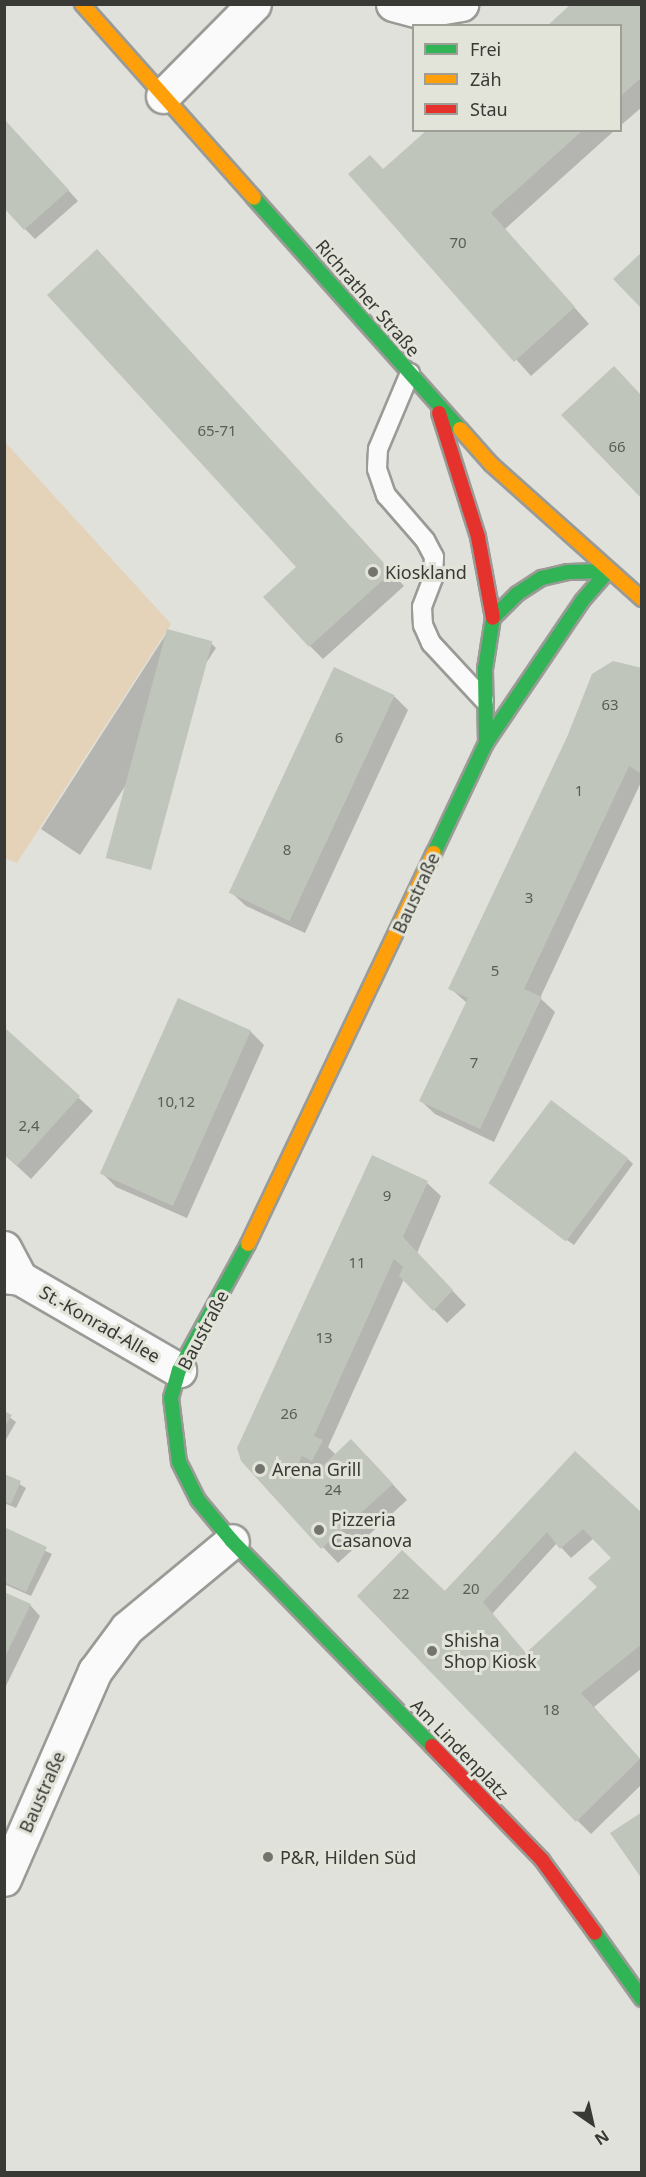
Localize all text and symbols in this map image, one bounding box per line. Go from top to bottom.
legend [412,24,622,132]
text: Frei [470,37,501,61]
text: Zäh [470,67,502,91]
text: Stau [470,97,508,121]
house number: 70 [449,234,467,252]
street label: Richrather Straße [311,235,425,361]
house number: 65-71 [197,422,237,440]
house number: 66 [608,438,626,456]
place label: Kioskland [385,561,467,583]
marker: Kioskland [366,565,380,579]
house number: 63 [601,696,619,714]
house number: 6 [335,729,343,747]
house number: 1 [575,782,583,800]
house number: 8 [283,841,291,859]
street label: Baustraße [388,849,444,937]
house number: 3 [525,889,533,907]
house number: 5 [491,962,499,980]
house number: 7 [470,1054,478,1072]
house number: 10,12 [157,1093,195,1111]
house number: 2,4 [18,1117,40,1135]
house number: 9 [383,1187,391,1205]
house number: 11 [348,1254,366,1272]
street label: St.-Konrad-Allee [36,1281,164,1367]
street label: Baustraße [173,1287,233,1373]
house number: 13 [315,1329,333,1347]
house number: 26 [280,1405,298,1423]
place label: Arena Grill [272,1458,361,1480]
marker: Arena Grill [253,1462,267,1476]
house number: 24 [324,1481,342,1499]
place label: Pizzeria Casanova [331,1509,412,1552]
marker: Pizzeria Casanova [312,1523,326,1537]
house number: 20 [462,1580,480,1598]
house number: 22 [392,1585,410,1603]
place label: Shisha Shop Kiosk [444,1630,537,1672]
marker: Shisha Shop Kiosk [425,1644,439,1658]
street label: Am Lindenplatz [407,1694,513,1804]
house number: 18 [542,1701,560,1719]
street label: Baustraße [14,1748,70,1836]
place label: P&R, Hilden Süd [280,1846,416,1868]
marker: P&R, Hilden Süd [261,1850,275,1864]
north arrow [562,2093,622,2153]
text: N [591,2125,614,2151]

